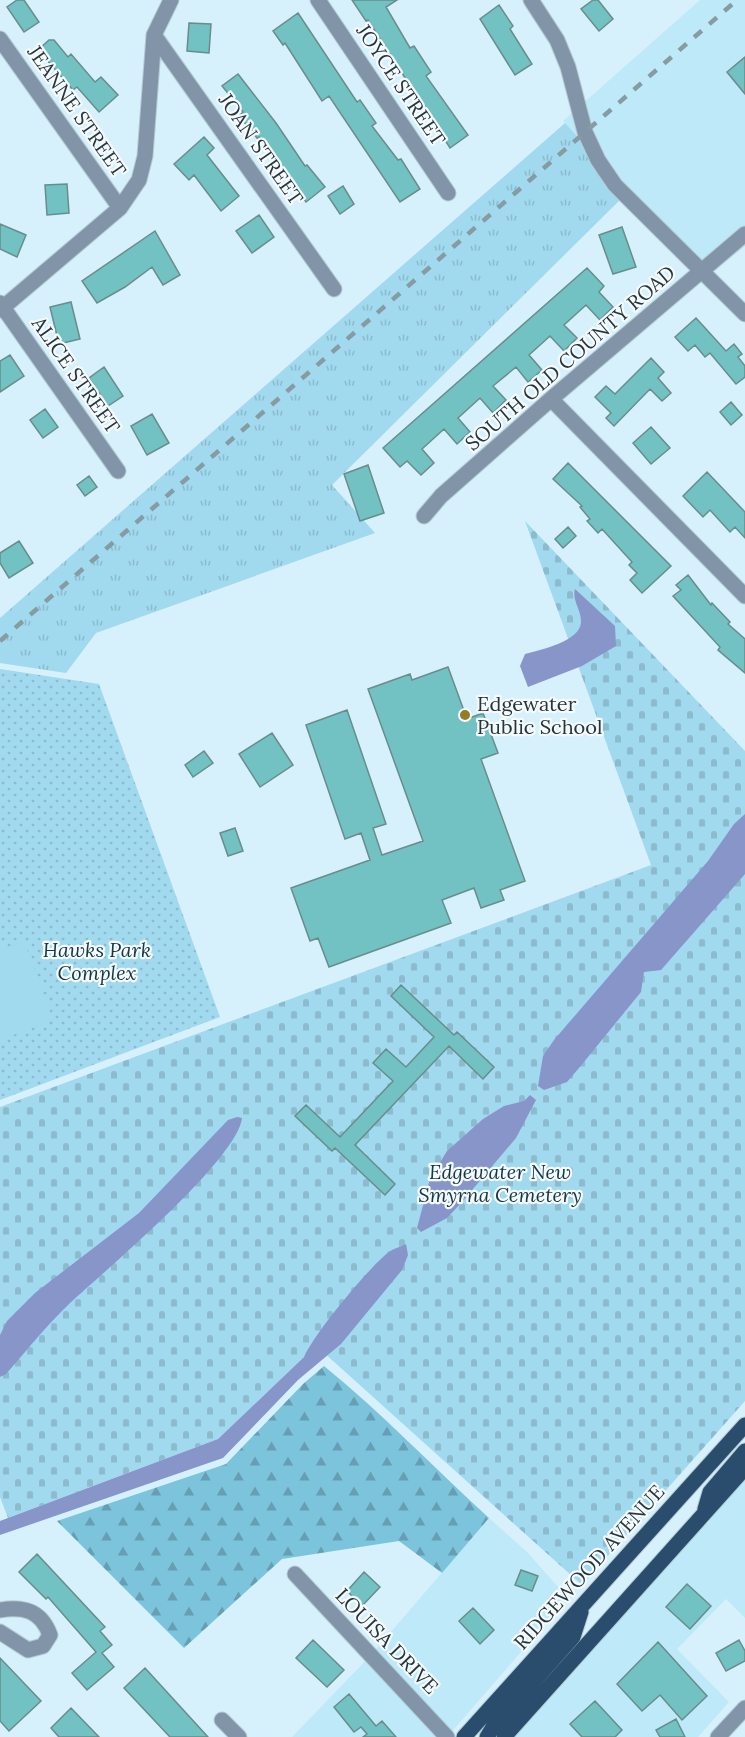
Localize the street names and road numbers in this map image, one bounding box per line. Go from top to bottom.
street label: JOYCE STREET [351,18,451,150]
street label: JEANNE STREET [22,39,132,182]
street label: JOAN STREET [213,87,309,209]
street label: SOUTH OLD COUNTY ROAD [460,260,680,456]
street label: ALICE STREET [26,311,126,438]
street label: RIDGEWOOD AVENUE [508,1479,669,1654]
street label: LOUISA DRIVE [331,1583,444,1699]

